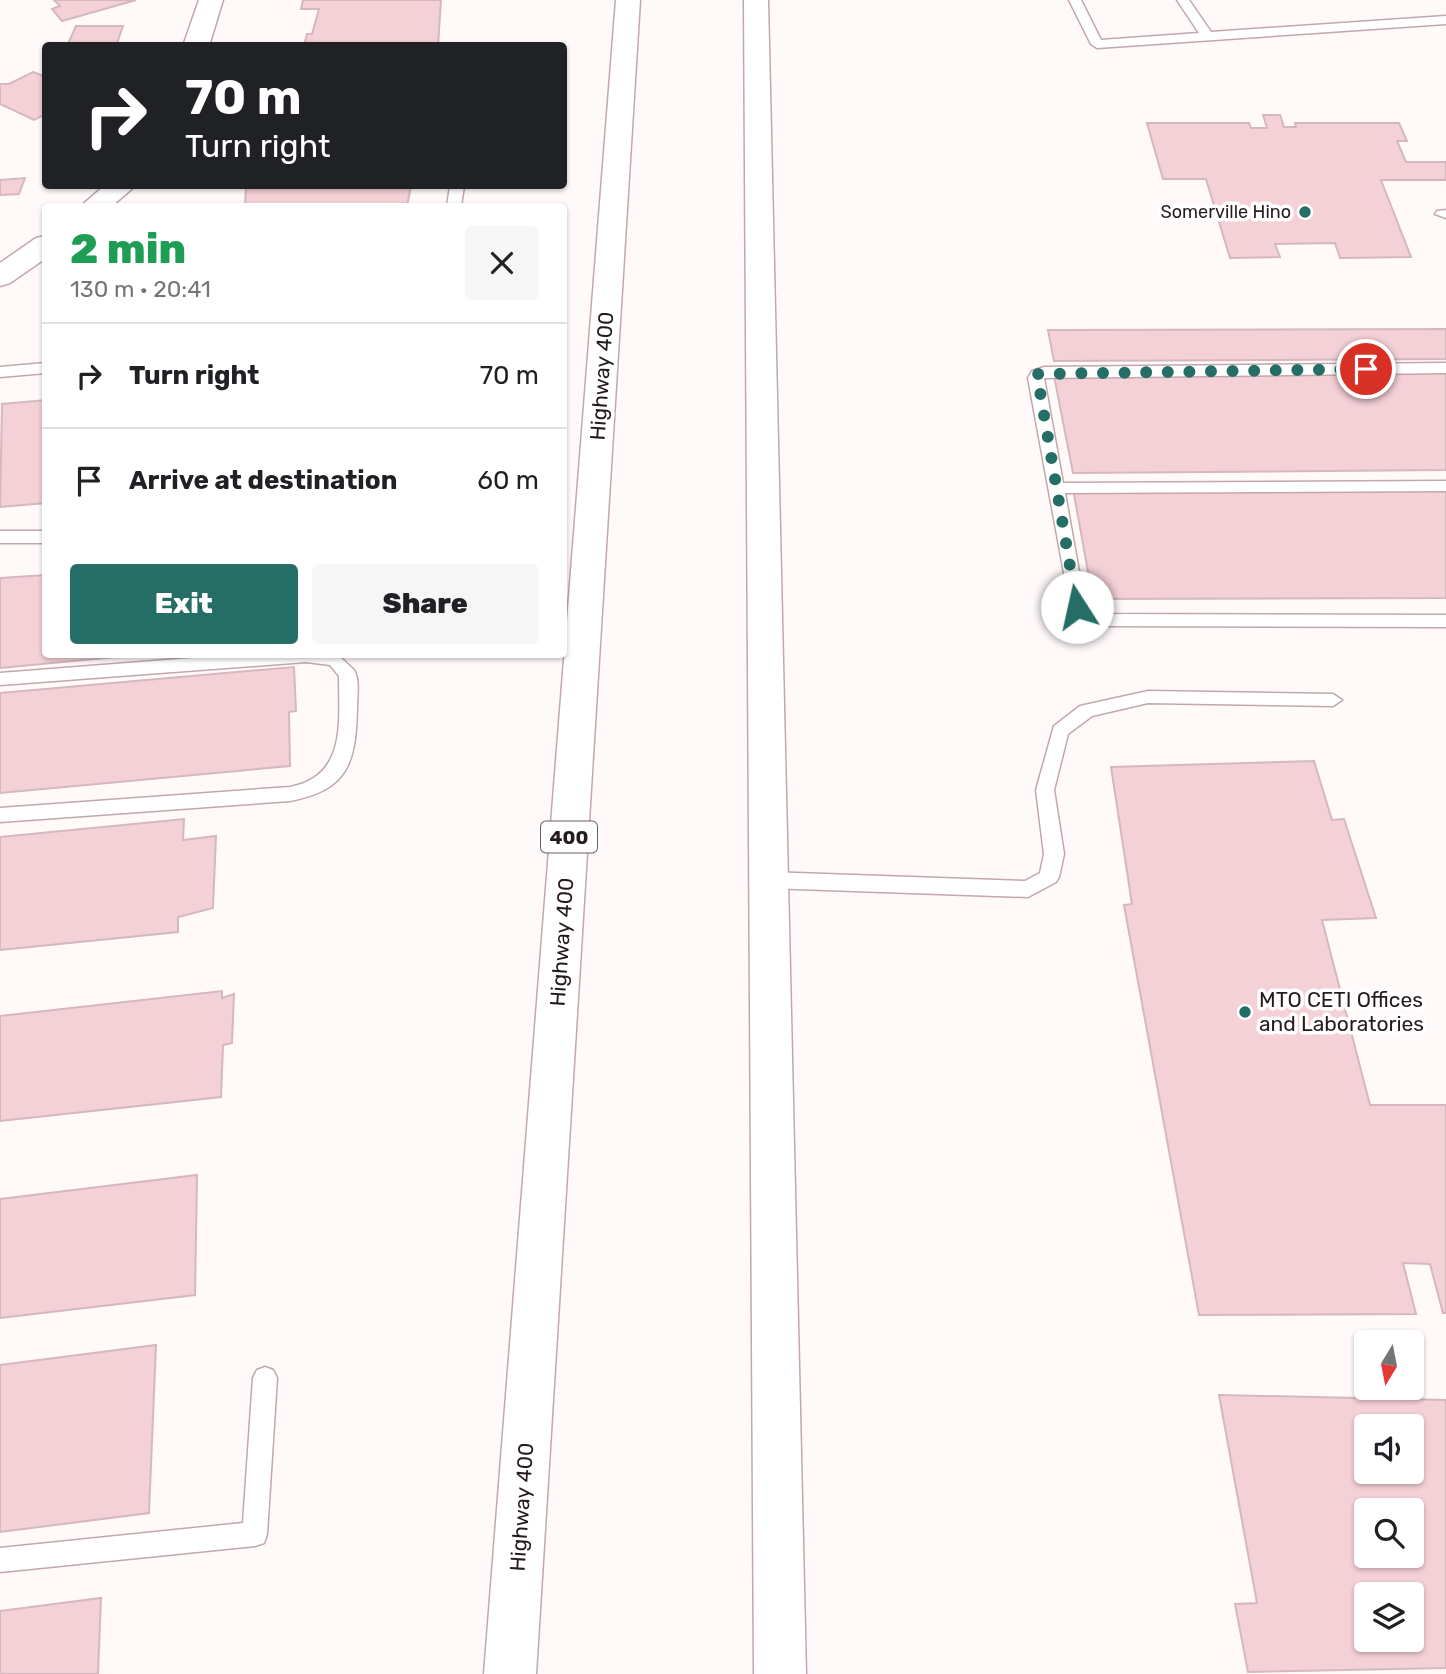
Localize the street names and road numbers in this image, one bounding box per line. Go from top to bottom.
street label: Highway 400 [585,311,618,441]
road number: 400 [541,822,597,852]
street label: Highway 400 [545,877,578,1007]
street label: Highway 400 [505,1442,538,1572]

